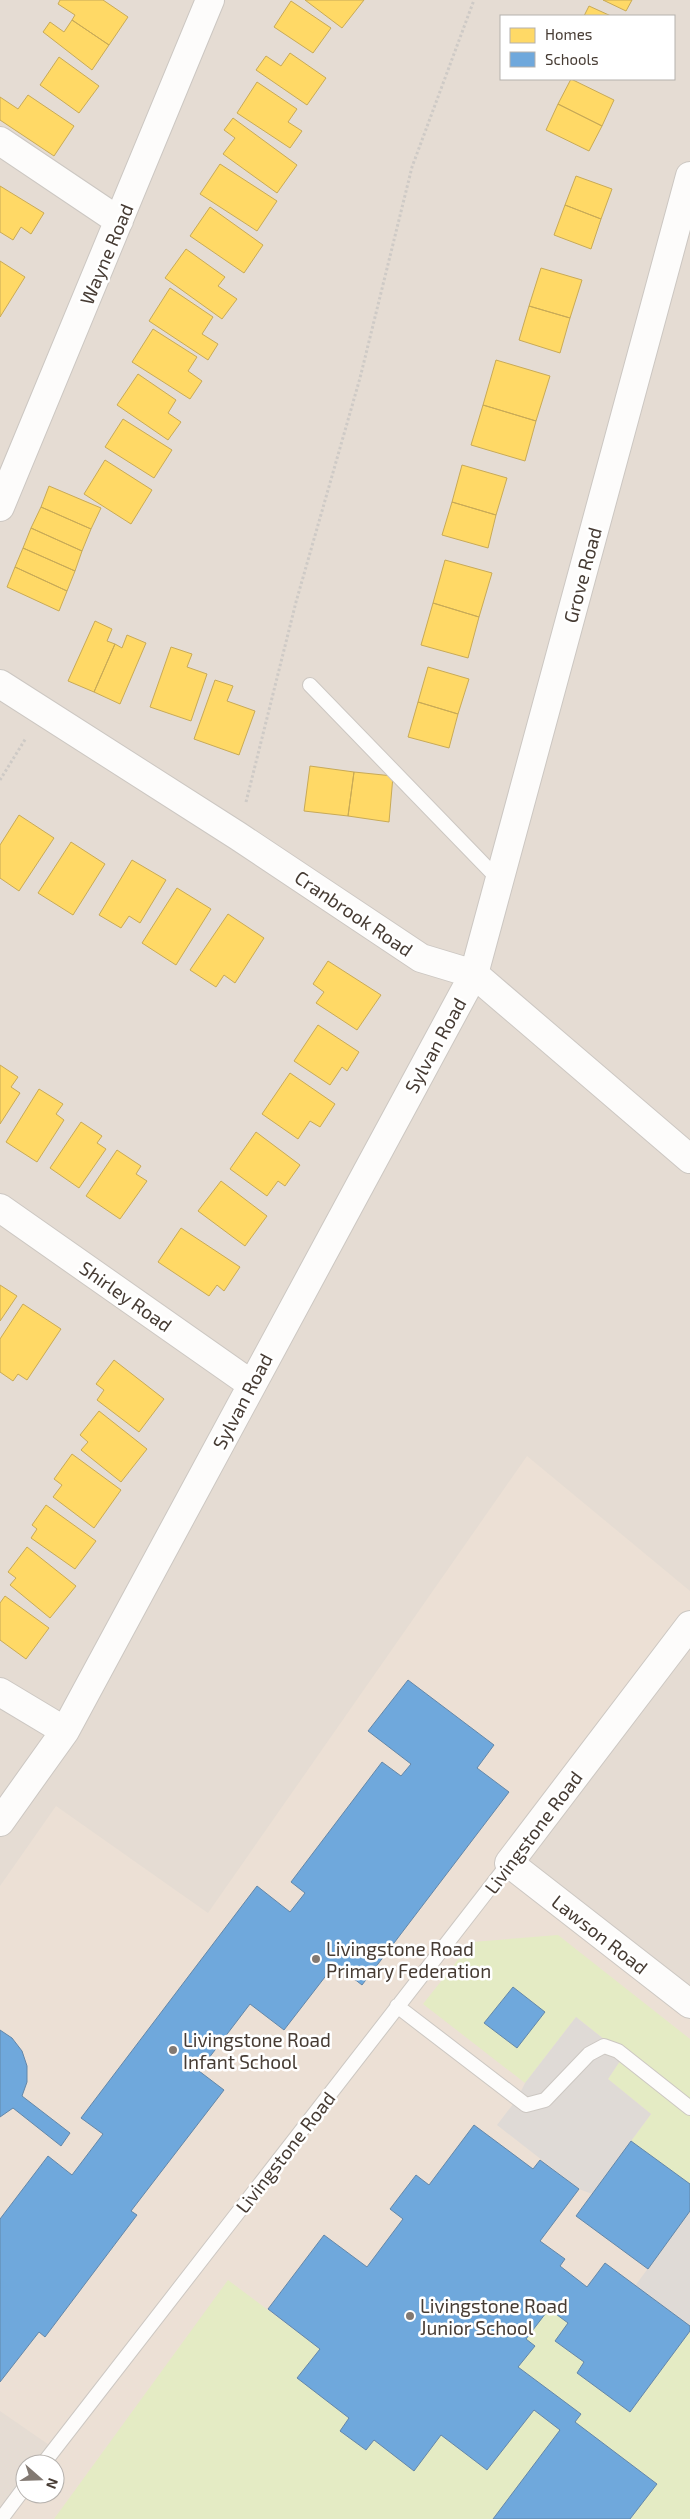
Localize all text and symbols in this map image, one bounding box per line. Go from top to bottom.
legend [500,15,675,80]
text: Homes [545,25,592,43]
text: Schools [545,50,599,68]
street label: Wayne Road [74,200,138,308]
street label: Grove Road [558,525,606,625]
street label: Cranbrook Road [291,865,417,961]
street label: Sylvan Road [399,993,471,1097]
street label: Shirley Road [75,1256,177,1336]
street label: Sylvan Road [207,1349,277,1453]
street label: Livingstone Road [479,1766,587,1898]
street label: Lawson Road [547,1889,653,1979]
place label: Livingstone Road Primary Federation [326,1937,491,1982]
marker: Livingstone Road Primary Federation [310,1953,322,1965]
place label: Livingstone Road Infant School [183,2028,331,2073]
marker: Livingstone Road Infant School [167,2044,179,2056]
street label: Livingstone Road [230,2087,340,2217]
place label: Livingstone Road Junior School [420,2294,568,2339]
marker: Livingstone Road Junior School [404,2310,416,2322]
north arrow [15,2454,65,2504]
text: N [43,2476,62,2491]

